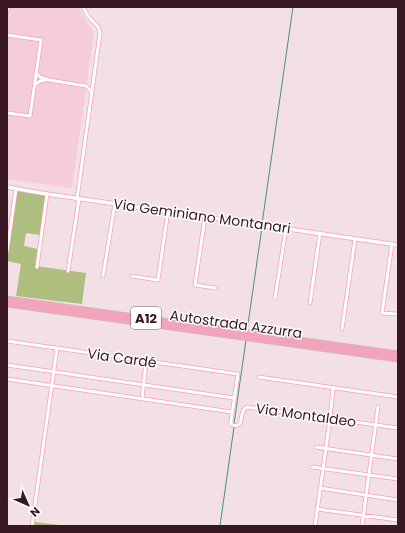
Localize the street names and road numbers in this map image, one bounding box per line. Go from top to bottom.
street label: Via Geminiano Montanari [112,194,292,238]
street label: Autostrada Azzurra [169,305,303,343]
road number: A12 [131,307,161,329]
street label: Via Cardé [86,343,158,373]
street label: Via Montaldeo [254,398,358,432]

